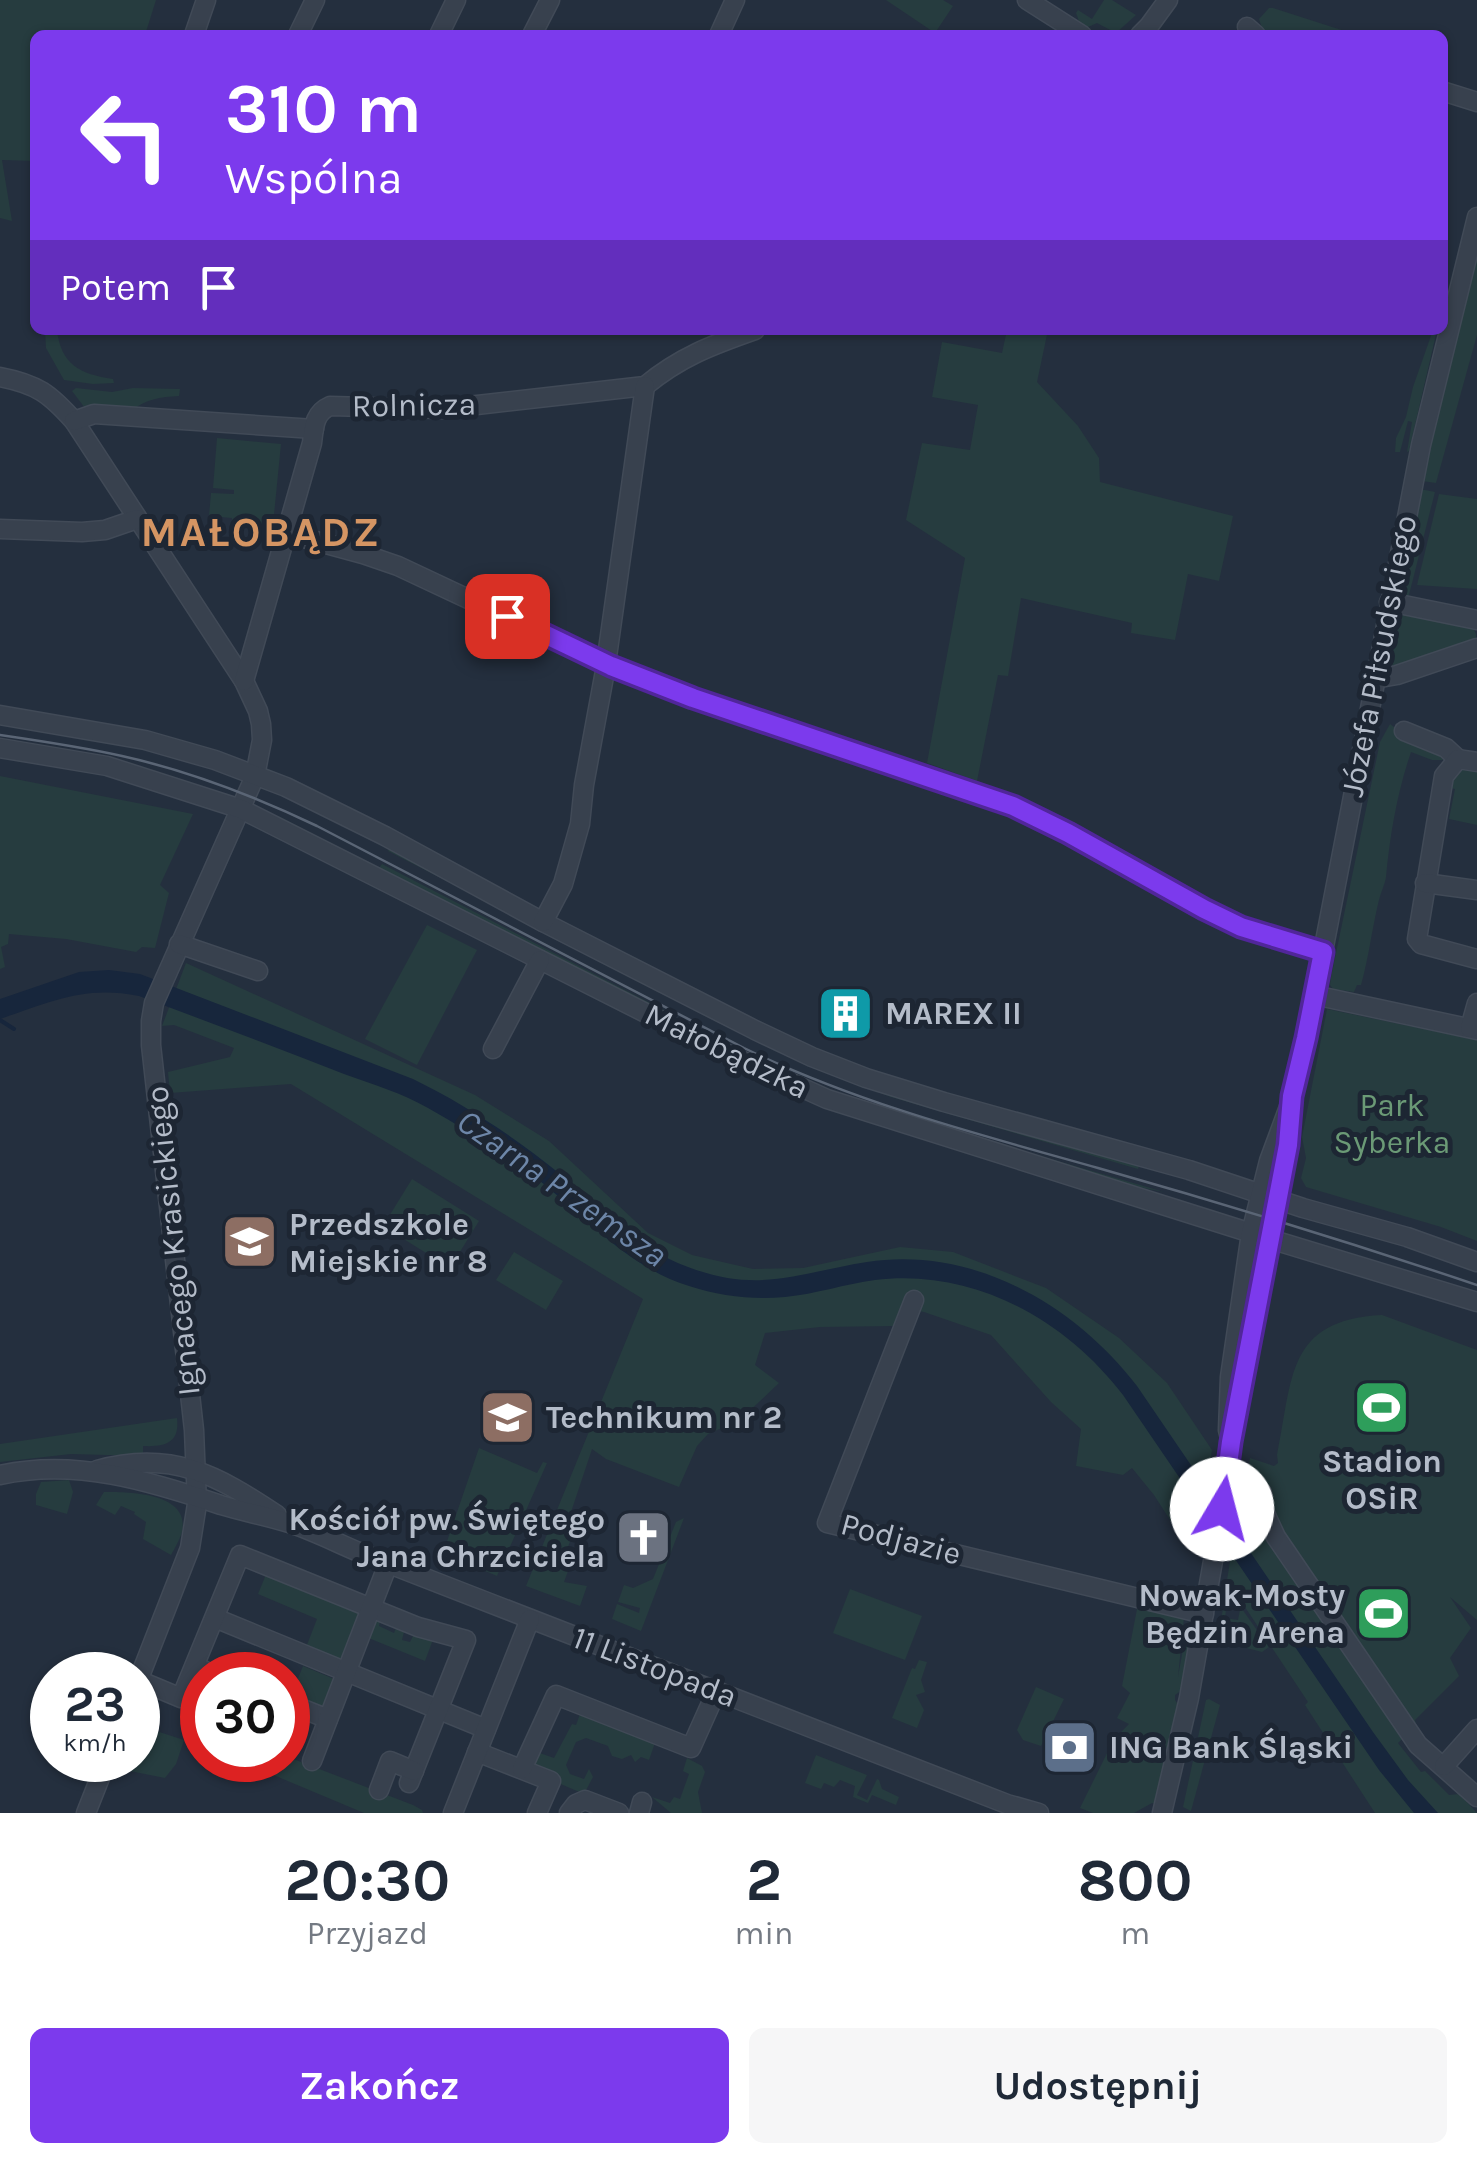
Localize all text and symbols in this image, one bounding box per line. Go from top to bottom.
text: 310 m [225,68,422,150]
icon: left [60,70,190,200]
text: Wspólna [225,152,402,204]
icon: arrive [191,260,246,315]
text: Potem [60,265,171,310]
street label: Rolnicza [352,385,476,425]
district label: MAŁOBĄDZ [140,507,382,557]
street label: Józefa Piłsudskiego [1334,512,1424,800]
pin [465,574,550,659]
icon: arrive [480,589,535,644]
building icon: MAREX II [816,983,876,1043]
street label: Małobądzka [639,995,815,1107]
place label: MAREX II [885,995,1022,1032]
street label: Ignacego Krasickiego [138,1084,208,1398]
park label: Park Syberka [1334,1087,1450,1161]
water label: Czarna Przemsza [449,1100,675,1276]
place label: Przedszkole Miejskie nr 8 [289,1206,488,1280]
school or university icon: Przedszkole Miejskie nr 8 [220,1212,280,1272]
sports icon: Stadion OSiR [1352,1377,1412,1437]
school or university icon: Technikum nr 2 [477,1387,537,1447]
place label: Technikum nr 2 [546,1399,782,1436]
place label: Stadion OSiR [1322,1443,1442,1517]
position arrow [1170,1457,1274,1561]
place label: Kościół pw. Świętego Jana Chrzciciela [289,1499,605,1575]
street label: Podjazie [837,1505,965,1573]
church icon: Kościół pw. Świętego Jana Chrzciciela [614,1507,674,1567]
place label: Nowak-Mosty Będzin Arena [1138,1577,1345,1651]
sports icon: Nowak-Mosty Będzin Arena [1354,1583,1414,1643]
street label: 11 Listopada [568,1619,742,1715]
speed limit sign: 30 [180,1652,310,1782]
text: 23 [64,1675,126,1734]
bank icon: ING Bank Śląski [1040,1717,1100,1777]
place label: ING Bank Śląski [1109,1727,1353,1766]
text: km/h [63,1728,127,1757]
text: 20:30 [284,1845,450,1915]
text: 2 [746,1845,782,1915]
text: 800 [1078,1845,1193,1915]
text: Przyjazd [307,1915,428,1952]
text: min [735,1915,793,1952]
text: m [1120,1915,1150,1952]
button: Zakończ [30,2028,729,2143]
button: Udostępnij [749,2028,1447,2143]

